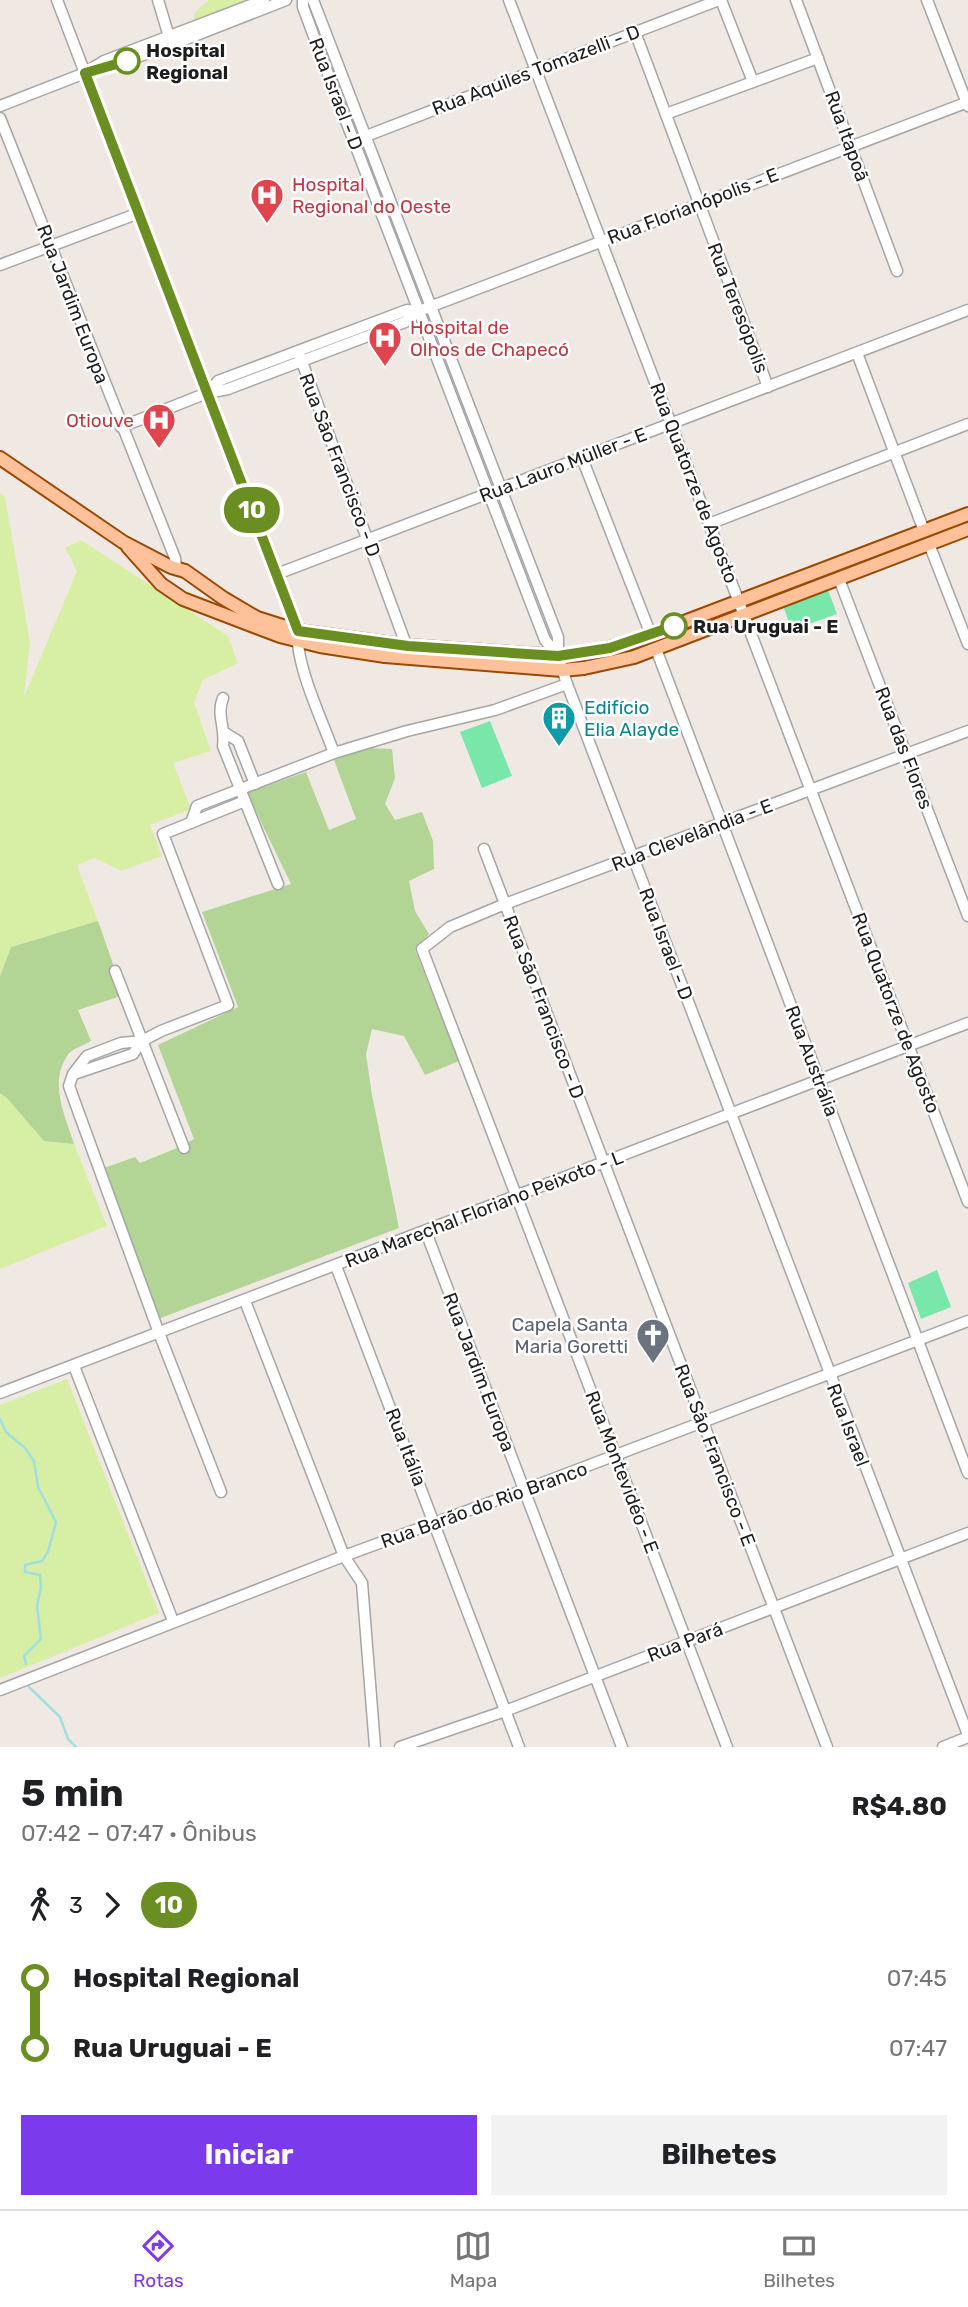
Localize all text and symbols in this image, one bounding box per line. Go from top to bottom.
street label: Rua Aquiles Tomazelli - D [429,20,643,120]
street label: Rua Israel - D [304,35,368,153]
place label: Hospital Regional [146,39,228,84]
marker: Hospital Regional [114,48,140,74]
street label: Rua Itapoã [820,87,874,185]
street label: Rua Florianópolis - E [604,163,782,249]
place label: Hospital Regional do Oeste [292,173,451,218]
hospital icon: Hospital Regional do Oeste [248,176,286,225]
street label: Rua Jardim Europa [32,221,114,387]
street label: Rua Teresópolis [703,240,773,376]
place label: Hospital de Olhos de Chapecó [410,316,569,361]
hospital icon: Hospital de Olhos de Chapecó [366,319,404,368]
street label: Rua São Francisco - D [294,370,386,560]
street label: Rua Quatorze de Agosto [645,379,743,587]
hospital icon: Otiouve [140,401,178,450]
place label: Otiouve [66,409,134,432]
street label: Rua Lauro Müller - E [476,422,650,508]
line badge: 10 [220,487,284,533]
text: 10 [238,496,266,524]
marker: Rua Uruguai - E [661,613,687,639]
place label: Rua Uruguai - E [693,615,838,638]
street label: Rua das Flores [870,684,938,812]
place label: Edifício Elia Alayde [584,696,679,741]
building icon: Edifício Elia Alayde [540,699,578,748]
street label: Rua Clevelândia - E [608,794,776,876]
street label: Rua Israel - D [634,885,698,1003]
street label: Rua Quatorze de Agosto [847,909,945,1117]
street label: Rua São Francisco - D [498,912,590,1102]
street label: Rua Austrália [780,1002,844,1120]
street label: Rua Marechal Floriano Peixoto - L [342,1145,626,1273]
street label: Rua Jardim Europa [438,1289,520,1455]
place label: Capela Santa Maria Goretti [512,1313,628,1358]
church icon: Capela Santa Maria Goretti [634,1316,672,1365]
street label: Rua São Francisco - E [670,1361,760,1549]
street label: Rua Israel [822,1380,874,1470]
street label: Rua Montevidéo - E [580,1388,664,1556]
street label: Rua Itália [381,1405,431,1489]
street label: Rua Barão do Rio Branco [378,1457,590,1553]
street label: Rua Pará [644,1617,726,1667]
text: 5 min [21,1770,124,1816]
text: R$4.80 [852,1791,947,1822]
text: 07:42 – 07:47 · Ônibus [21,1819,257,1847]
icon: walk [21,1886,59,1924]
icon: forward [93,1886,131,1924]
text: 3 [69,1891,83,1919]
text: 10 [155,1891,183,1919]
text: Hospital Regional [73,1963,299,1994]
text: 07:45 [887,1964,947,1992]
text: Rua Uruguai - E [73,2033,272,2064]
text: 07:47 [889,2034,947,2062]
button: Iniciar [21,2115,477,2195]
button: Bilhetes [491,2115,947,2195]
tab: Rotas [133,2227,184,2292]
tab: Mapa [450,2227,497,2292]
tab: Bilhetes [763,2227,835,2292]

